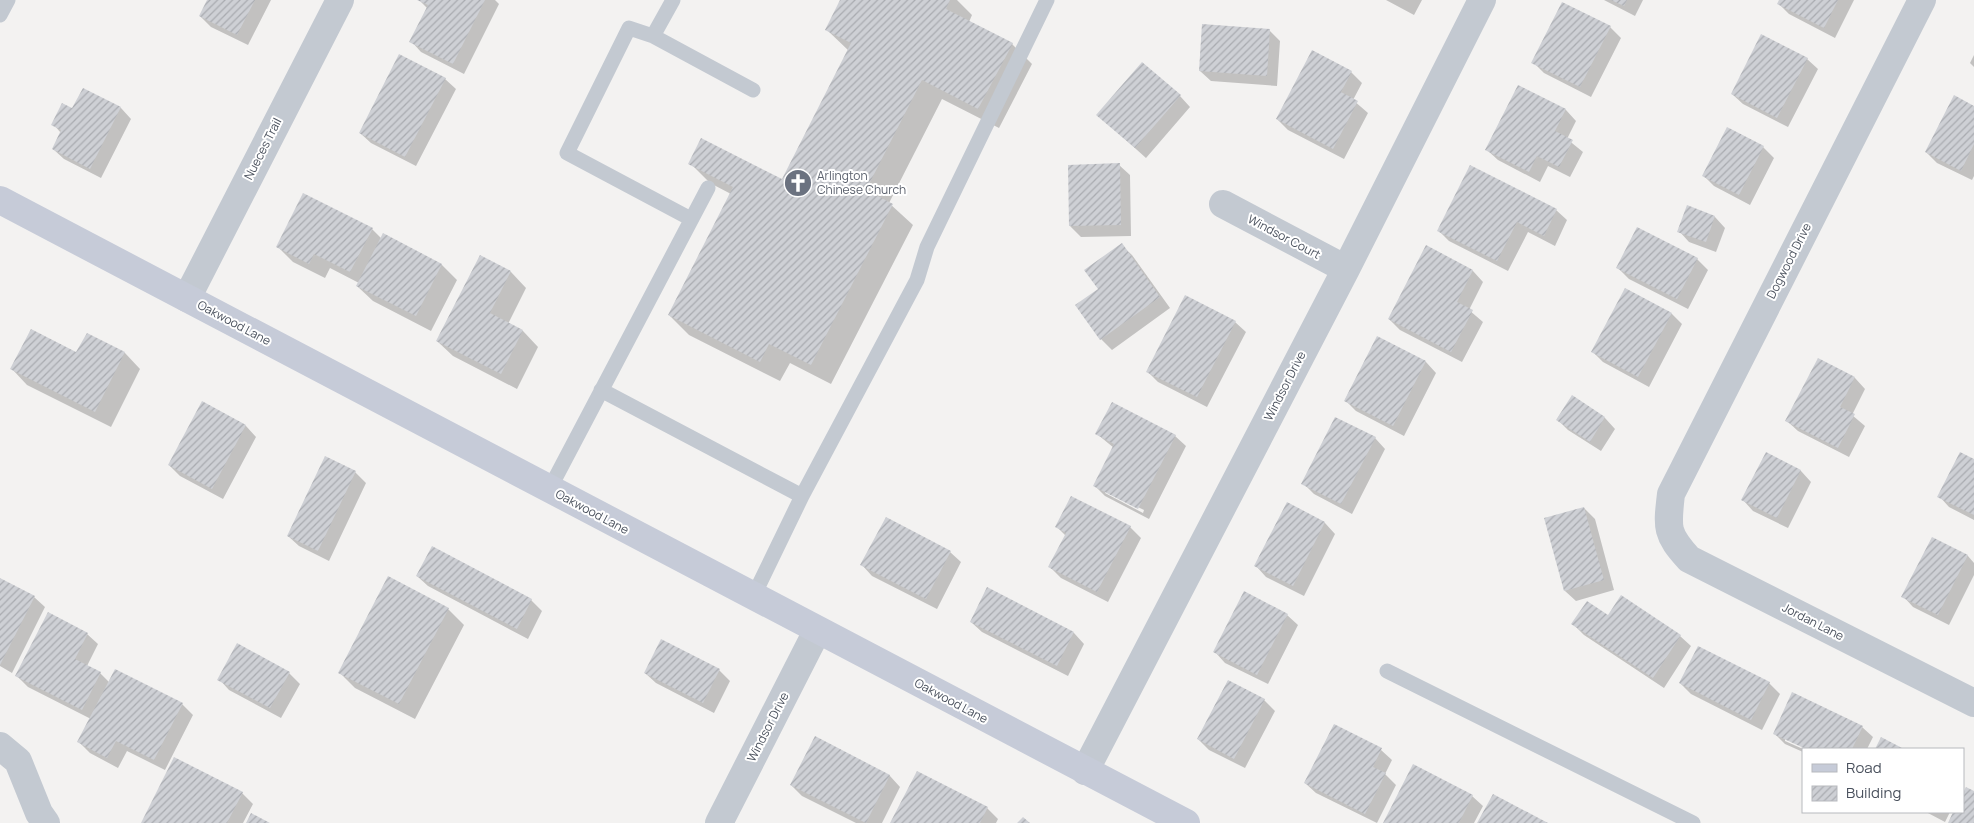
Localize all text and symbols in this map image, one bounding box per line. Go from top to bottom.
street label: Nueces Trail [240,115,285,183]
place label: Arlington Chinese Church [817,167,906,198]
church icon: Arlington Chinese Church [783,168,813,198]
street label: Windsor Court [1245,210,1324,263]
street label: Dogwood Drive [1762,220,1815,302]
street label: Oakwood Lane [195,296,274,349]
street label: Windsor Drive [1260,348,1309,424]
street label: Oakwood Lane [553,485,632,538]
street label: Jordan Lane [1779,599,1847,644]
street label: Oakwood Lane [912,674,991,727]
street label: Windsor Drive [743,689,792,765]
legend [1802,748,1964,813]
text: Road [1846,757,1882,778]
text: Building [1846,782,1901,803]

